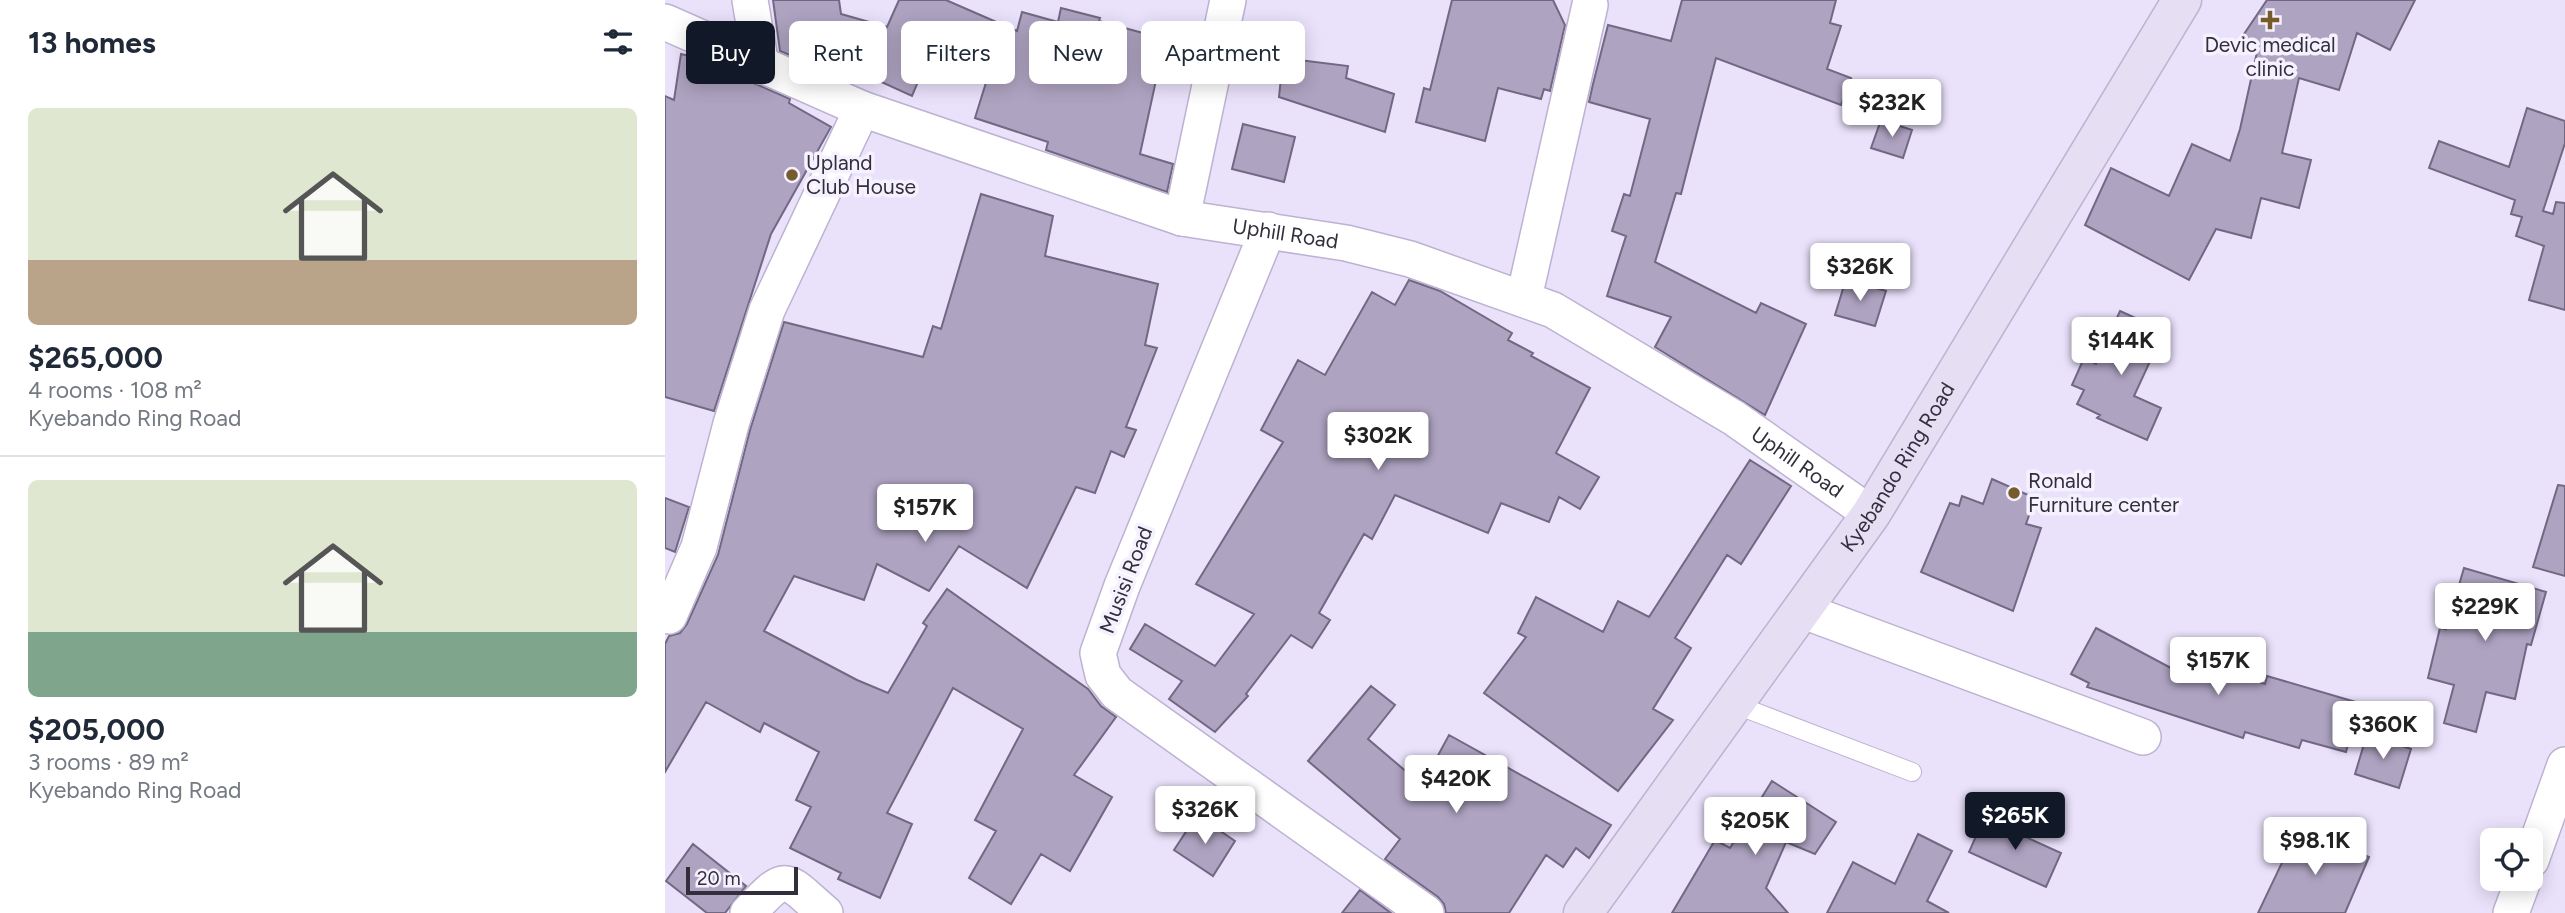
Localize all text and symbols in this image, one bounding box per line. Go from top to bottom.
marker: Devic medical clinic [2260,10,2280,30]
chip: Buy [686,21,775,84]
chip: Rent [789,21,887,84]
chip: Filters [901,21,1015,84]
chip: New [1029,21,1127,84]
chip: Apartment [1141,21,1305,84]
icon: filters [599,23,637,61]
text: 13 homes [28,24,156,61]
place label: Devic medical clinic [2204,32,2336,81]
pin: $232K [1843,80,1941,139]
text: $232K [1858,88,1926,116]
place label: Upland Club House [806,150,916,199]
icon: home [270,153,396,279]
marker: Upland Club House [784,167,800,183]
street label: Uphill Road [1231,213,1340,254]
pin: $326K [1811,244,1909,303]
text: $326K [1826,252,1894,280]
pin: $144K [2072,318,2170,377]
text: $144K [2088,326,2154,354]
text: $265,000 [28,339,163,376]
text: 4 rooms · 108 m² [28,376,202,404]
street label: Kyebando Ring Road [1835,378,1960,556]
text: Kyebando Ring Road [28,404,241,432]
pin: $302K [1329,412,1427,472]
text: $302K [1343,421,1413,449]
street label: Uphill Road [1747,421,1848,503]
place label: Ronald Furniture center [2028,468,2179,517]
pin: $157K [876,484,974,544]
marker: Ronald Furniture center [2006,485,2022,501]
text: $157K [893,493,957,521]
street label: Musisi Road [1094,523,1157,637]
icon: home [270,525,396,651]
pin: $229K [2436,584,2534,643]
text: $229K [2451,592,2519,620]
pin: $157K [2169,638,2267,697]
text: $157K [2186,646,2250,674]
pin: $360K [2334,702,2432,761]
text: $360K [2348,710,2418,738]
text: $205,000 [28,711,165,748]
text: 3 rooms · 89 m² [28,748,189,776]
pin: $420K [1407,756,1505,815]
text: $420K [1421,764,1491,792]
text: Kyebando Ring Road [28,776,241,804]
pin: $326K [1156,786,1254,846]
pin: $265K [1966,792,2064,852]
text: $326K [1171,795,1239,823]
pin: $205K [1706,798,1804,857]
text: $265K [1981,801,2049,829]
text: $205K [1720,806,1790,834]
pin: $98.1K [2258,818,2372,877]
text: $98.1K [2280,826,2350,854]
map controls [2480,828,2543,891]
button: locate [2480,828,2543,891]
scale bar [686,864,798,896]
text: 20 m [697,867,741,890]

